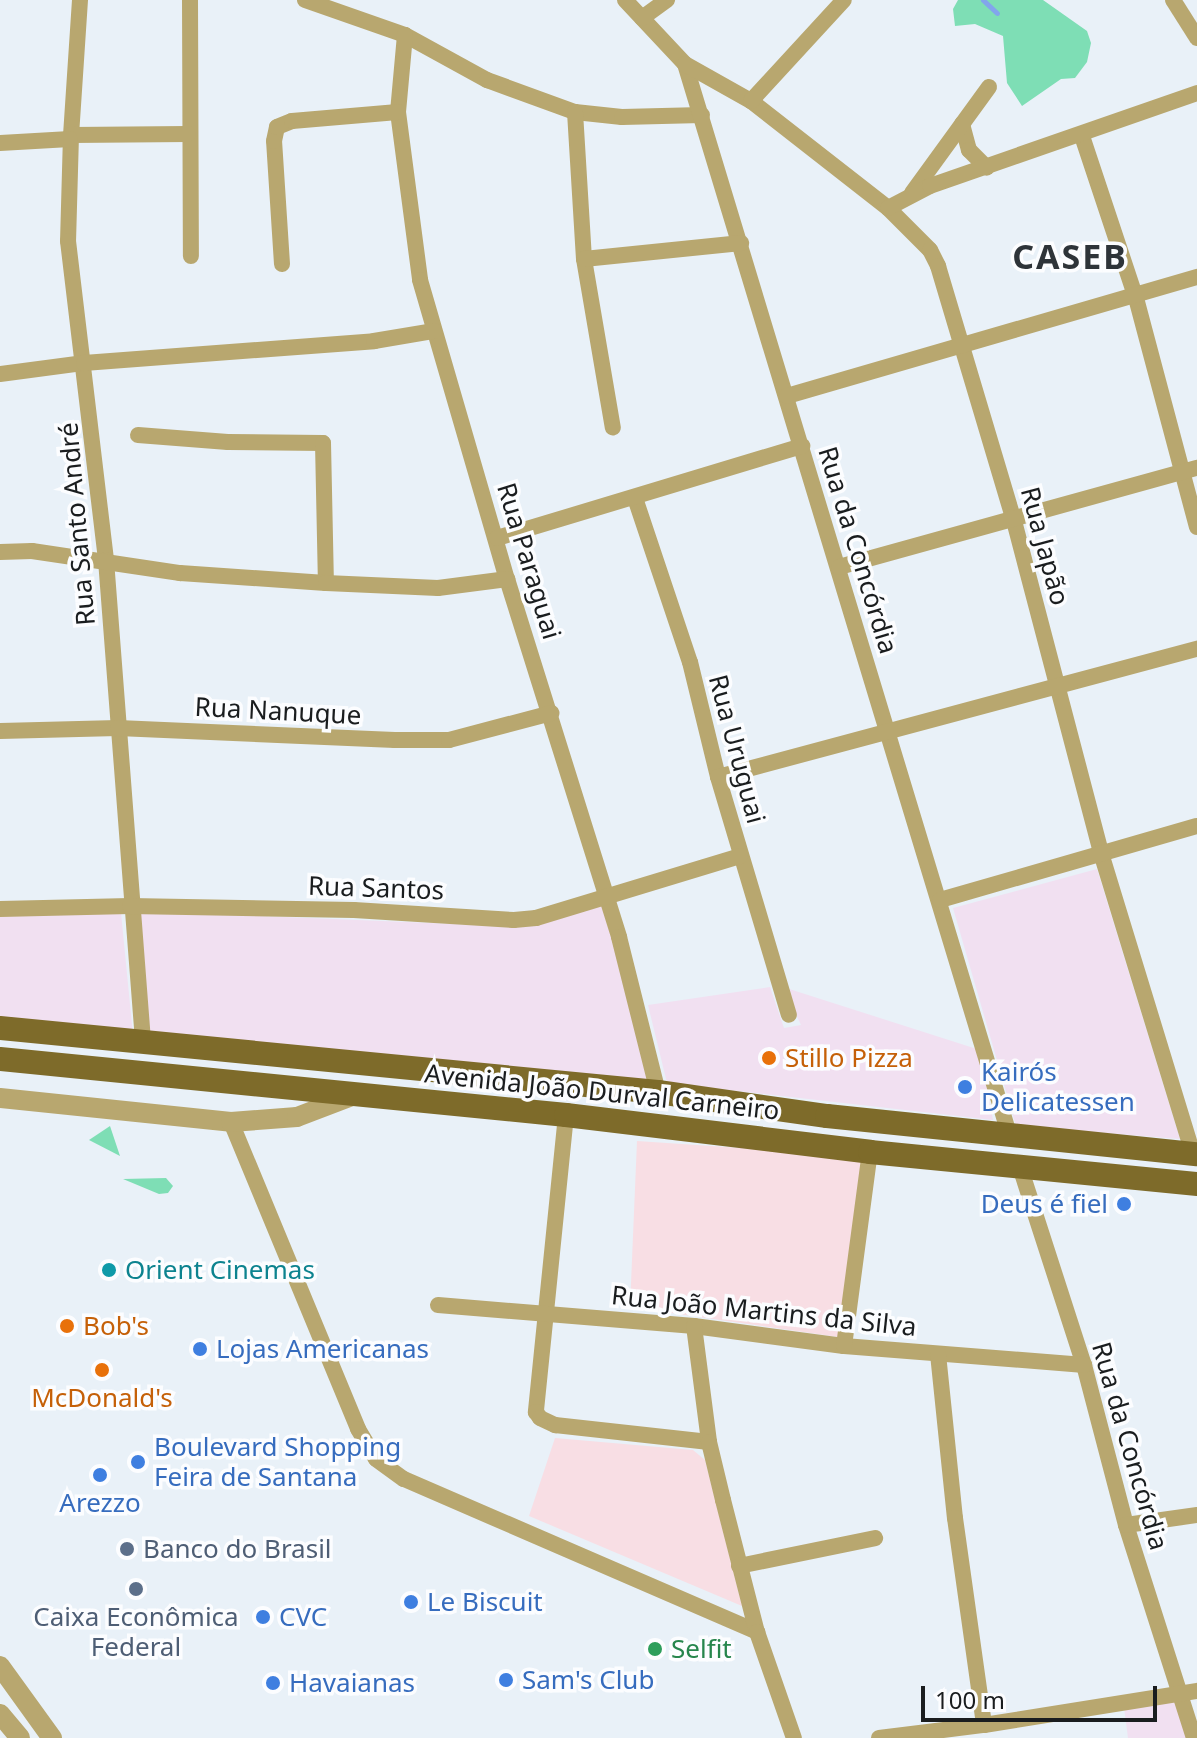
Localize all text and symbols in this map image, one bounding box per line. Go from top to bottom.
district label: CASEB [1012,237,1128,277]
street label: Rua Santo André [53,421,101,627]
street label: Rua da Concórdia [812,443,904,657]
street label: Rua Paraguai [490,479,568,643]
street label: Rua Japão [1014,483,1076,609]
street label: Rua Uruguai [702,671,772,827]
street label: Rua Nanuque [194,691,362,731]
street label: Rua Santos [307,870,445,906]
place label: Stillo Pizza [785,1042,913,1074]
marker: Stillo Pizza [760,1049,778,1067]
place label: Kairós Delicatessen [981,1056,1135,1118]
street label: Avenida João Durval Carneiro [423,1058,781,1126]
marker: Kairós Delicatessen [956,1078,974,1096]
place label: Deus é fiel [981,1188,1108,1220]
marker: Deus é fiel [1115,1195,1133,1213]
place label: Orient Cinemas [125,1254,315,1286]
marker: Orient Cinemas [100,1261,118,1279]
street label: Rua João Martins da Silva [610,1279,918,1343]
place label: Bob's [83,1310,149,1342]
marker: Bob's [58,1317,76,1335]
place label: Lojas Americanas [216,1333,429,1365]
street label: Rua da Concórdia [1085,1338,1175,1554]
marker: Lojas Americanas [191,1340,209,1358]
marker: McDonald's [93,1361,111,1379]
place label: McDonald's [31,1382,173,1414]
place label: Boulevard Shopping Feira de Santana [154,1431,401,1492]
marker: Boulevard Shopping Feira de Santana [129,1453,147,1471]
marker: Arezzo [91,1466,109,1484]
place label: Arezzo [59,1487,141,1519]
place label: Banco do Brasil [143,1533,332,1565]
marker: Banco do Brasil [118,1540,136,1558]
marker: Caixa Econômica Federal [127,1580,145,1598]
place label: Le Biscuit [427,1586,543,1618]
marker: Le Biscuit [402,1593,420,1611]
place label: Caixa Econômica Federal [33,1601,239,1662]
place label: CVC [279,1601,327,1633]
marker: CVC [254,1608,272,1626]
place label: Selfit [671,1633,732,1665]
marker: Selfit [646,1640,664,1658]
place label: Sam's Club [522,1664,654,1696]
place label: Havaianas [289,1667,415,1699]
scale bar [925,1670,1161,1720]
marker: Sam's Club [497,1671,515,1689]
marker: Havaianas [264,1674,282,1692]
text: 100 m [935,1683,1005,1716]

